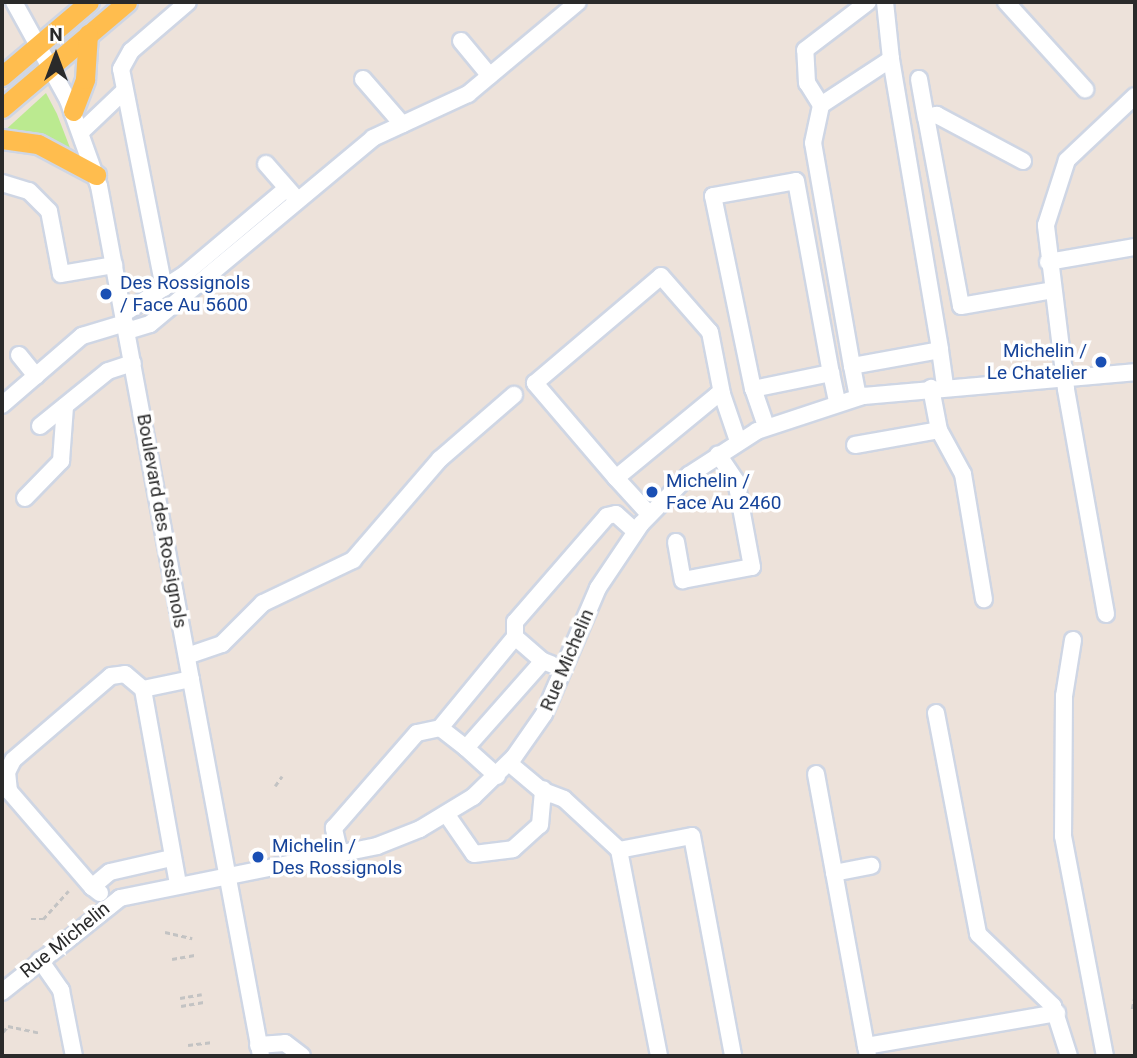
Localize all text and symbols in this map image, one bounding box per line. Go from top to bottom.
north arrow [21,21,91,91]
text: N [49,23,63,46]
place label: Des Rossignols / Face Au 5600 [120,272,250,316]
marker: Des Rossignols / Face Au 5600 [98,286,114,302]
place label: Michelin / Le Chatelier [987,340,1087,384]
marker: Michelin / Le Chatelier [1093,354,1109,370]
street label: Boulevard des Rossignols [132,412,192,630]
place label: Michelin / Face Au 2460 [666,470,781,514]
marker: Michelin / Face Au 2460 [644,484,660,500]
street label: Rue Michelin [535,606,599,714]
place label: Michelin / Des Rossignols [272,835,402,879]
marker: Michelin / Des Rossignols [250,849,266,865]
street label: Rue Michelin [16,897,114,983]

